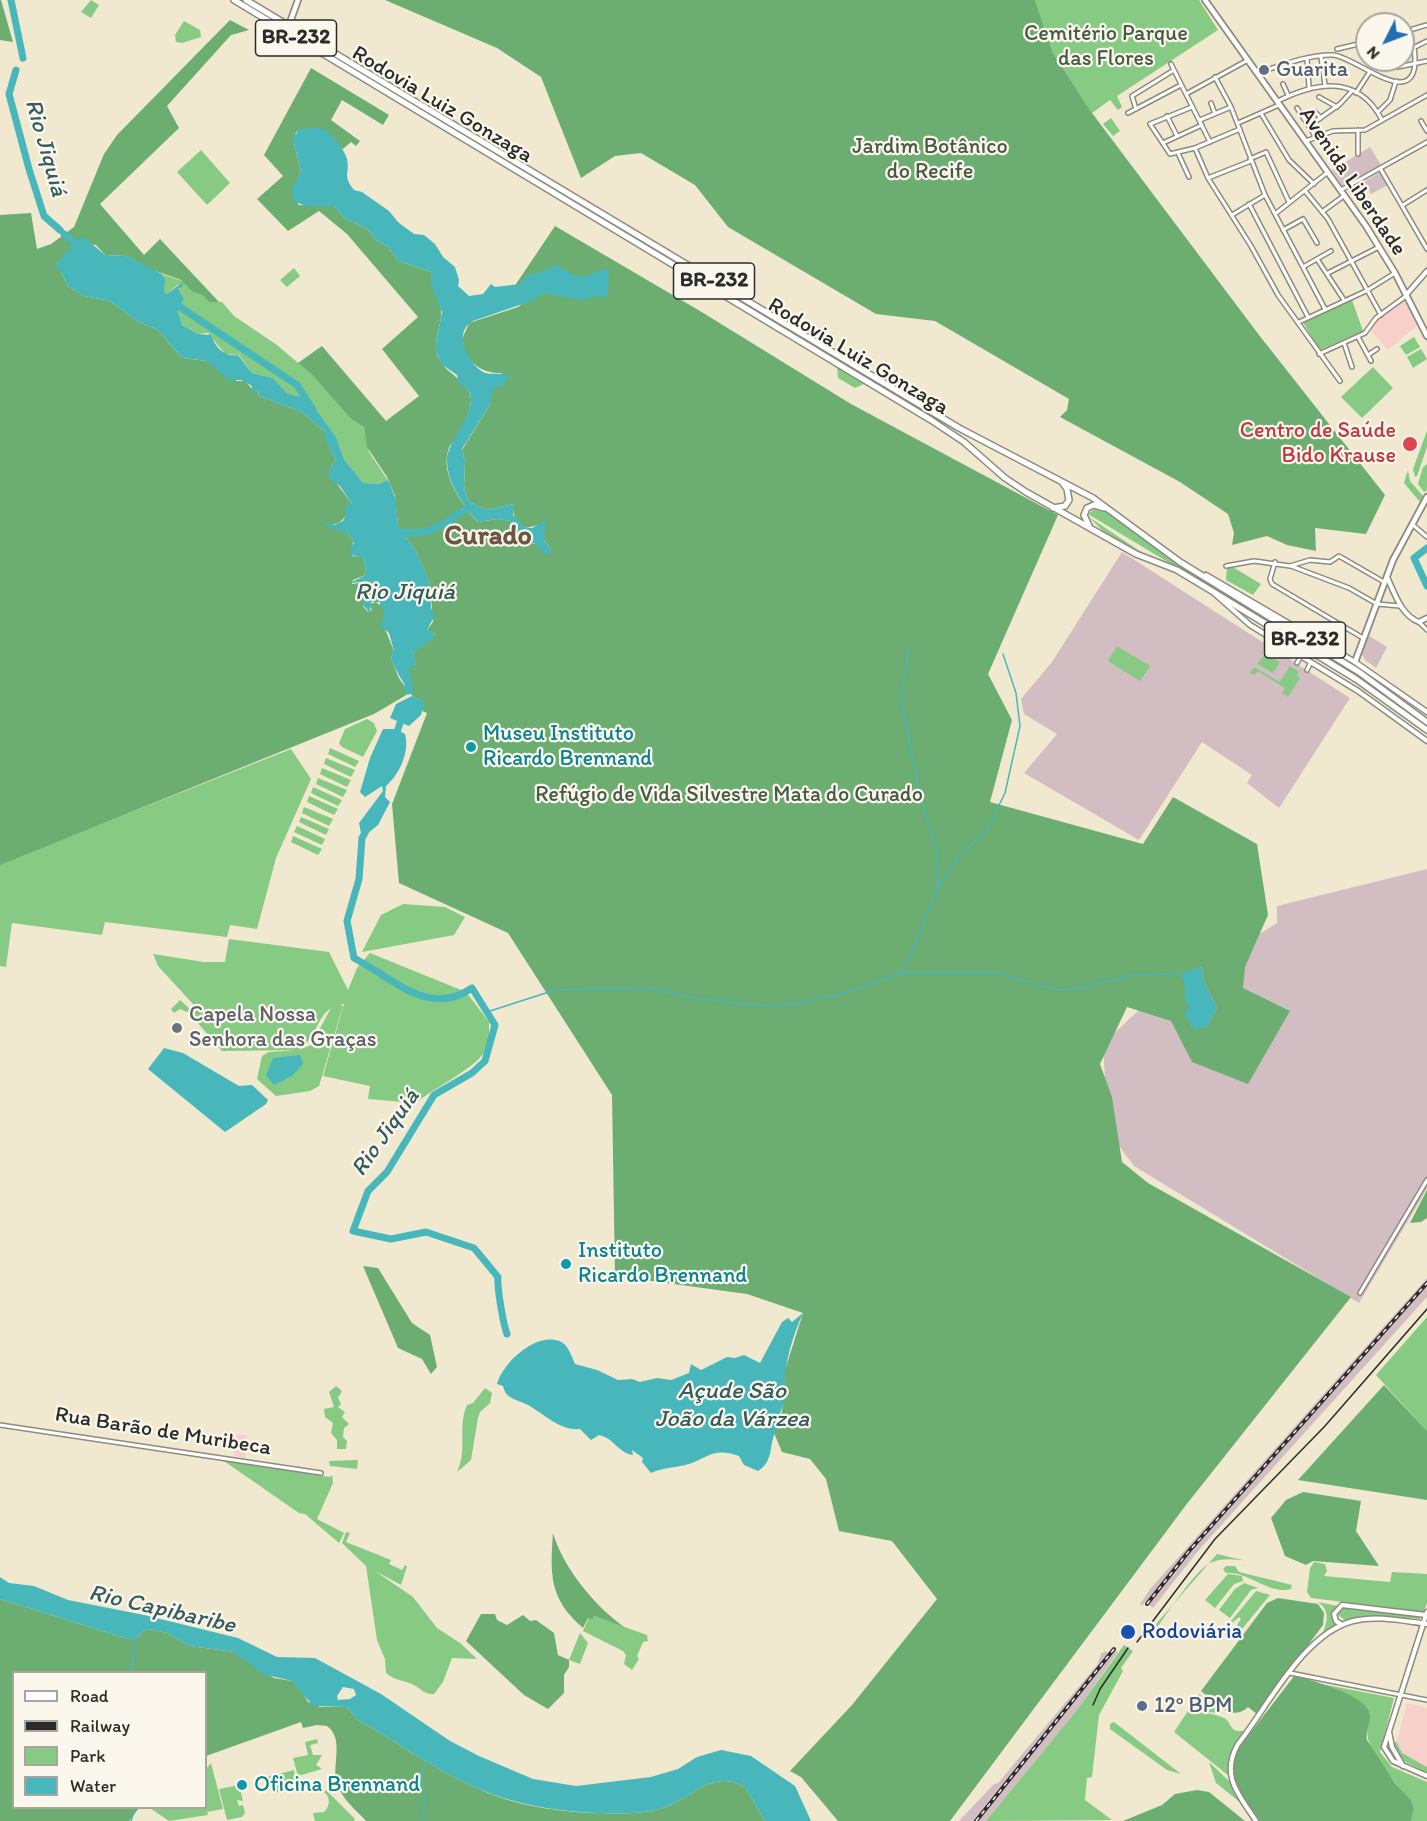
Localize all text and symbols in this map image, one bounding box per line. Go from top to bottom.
north arrow [1355,12,1415,72]
road number: BR-232 [256,20,336,56]
park label: Cemitério Parque das Flores [1024,21,1188,72]
street label: Rodovia Luiz Gonzaga [347,41,537,169]
text: N [1362,43,1383,63]
place label: Guarita [1276,57,1348,83]
marker: Guarita [1257,63,1271,77]
water label: Rio Jiquiá [17,96,73,200]
street label: Avenida Liberdade [1293,103,1411,261]
park label: Jardim Botânico do Recife [852,134,1008,186]
road number: BR-232 [674,263,754,299]
street label: Rodovia Luiz Gonzaga [763,293,953,421]
place label: Centro de Saúde Bido Krause [1240,418,1396,470]
marker: Centro de Saúde Bido Krause [1401,435,1419,453]
district label: Curado [444,520,532,554]
water label: Rio Jiquiá [355,579,455,607]
road number: BR-232 [1264,622,1346,658]
place label: Museu Instituto Ricardo Brennand [483,721,652,772]
marker: Museu Instituto Ricardo Brennand [464,740,478,754]
park label: Refúgio de Vida Silvestre Mata do Curado [535,782,923,808]
place label: Capela Nossa Senhora das Graças [189,1002,376,1054]
marker: Capela Nossa Senhora das Graças [170,1021,184,1035]
water label: Rio Jiquiá [345,1084,427,1182]
place label: Instituto Ricardo Brennand [578,1238,747,1290]
marker: Instituto Ricardo Brennand [559,1257,573,1271]
water label: Açude São João da Várzea [655,1378,809,1434]
street label: Rua Barão de Muribeca [53,1402,273,1462]
water label: Rio Capibaribe [86,1579,238,1641]
place label: Rodoviária [1142,1619,1242,1645]
marker: Rodoviária [1119,1623,1137,1641]
legend [12,1671,207,1809]
text: Road [70,1685,109,1707]
place label: 12º BPM [1154,1693,1232,1719]
marker: 12º BPM [1135,1699,1149,1713]
text: Railway [70,1715,130,1737]
text: Park [70,1745,105,1767]
place label: Oficina Brennand [254,1772,420,1798]
text: Water [70,1775,116,1797]
marker: Oficina Brennand [235,1778,249,1792]

